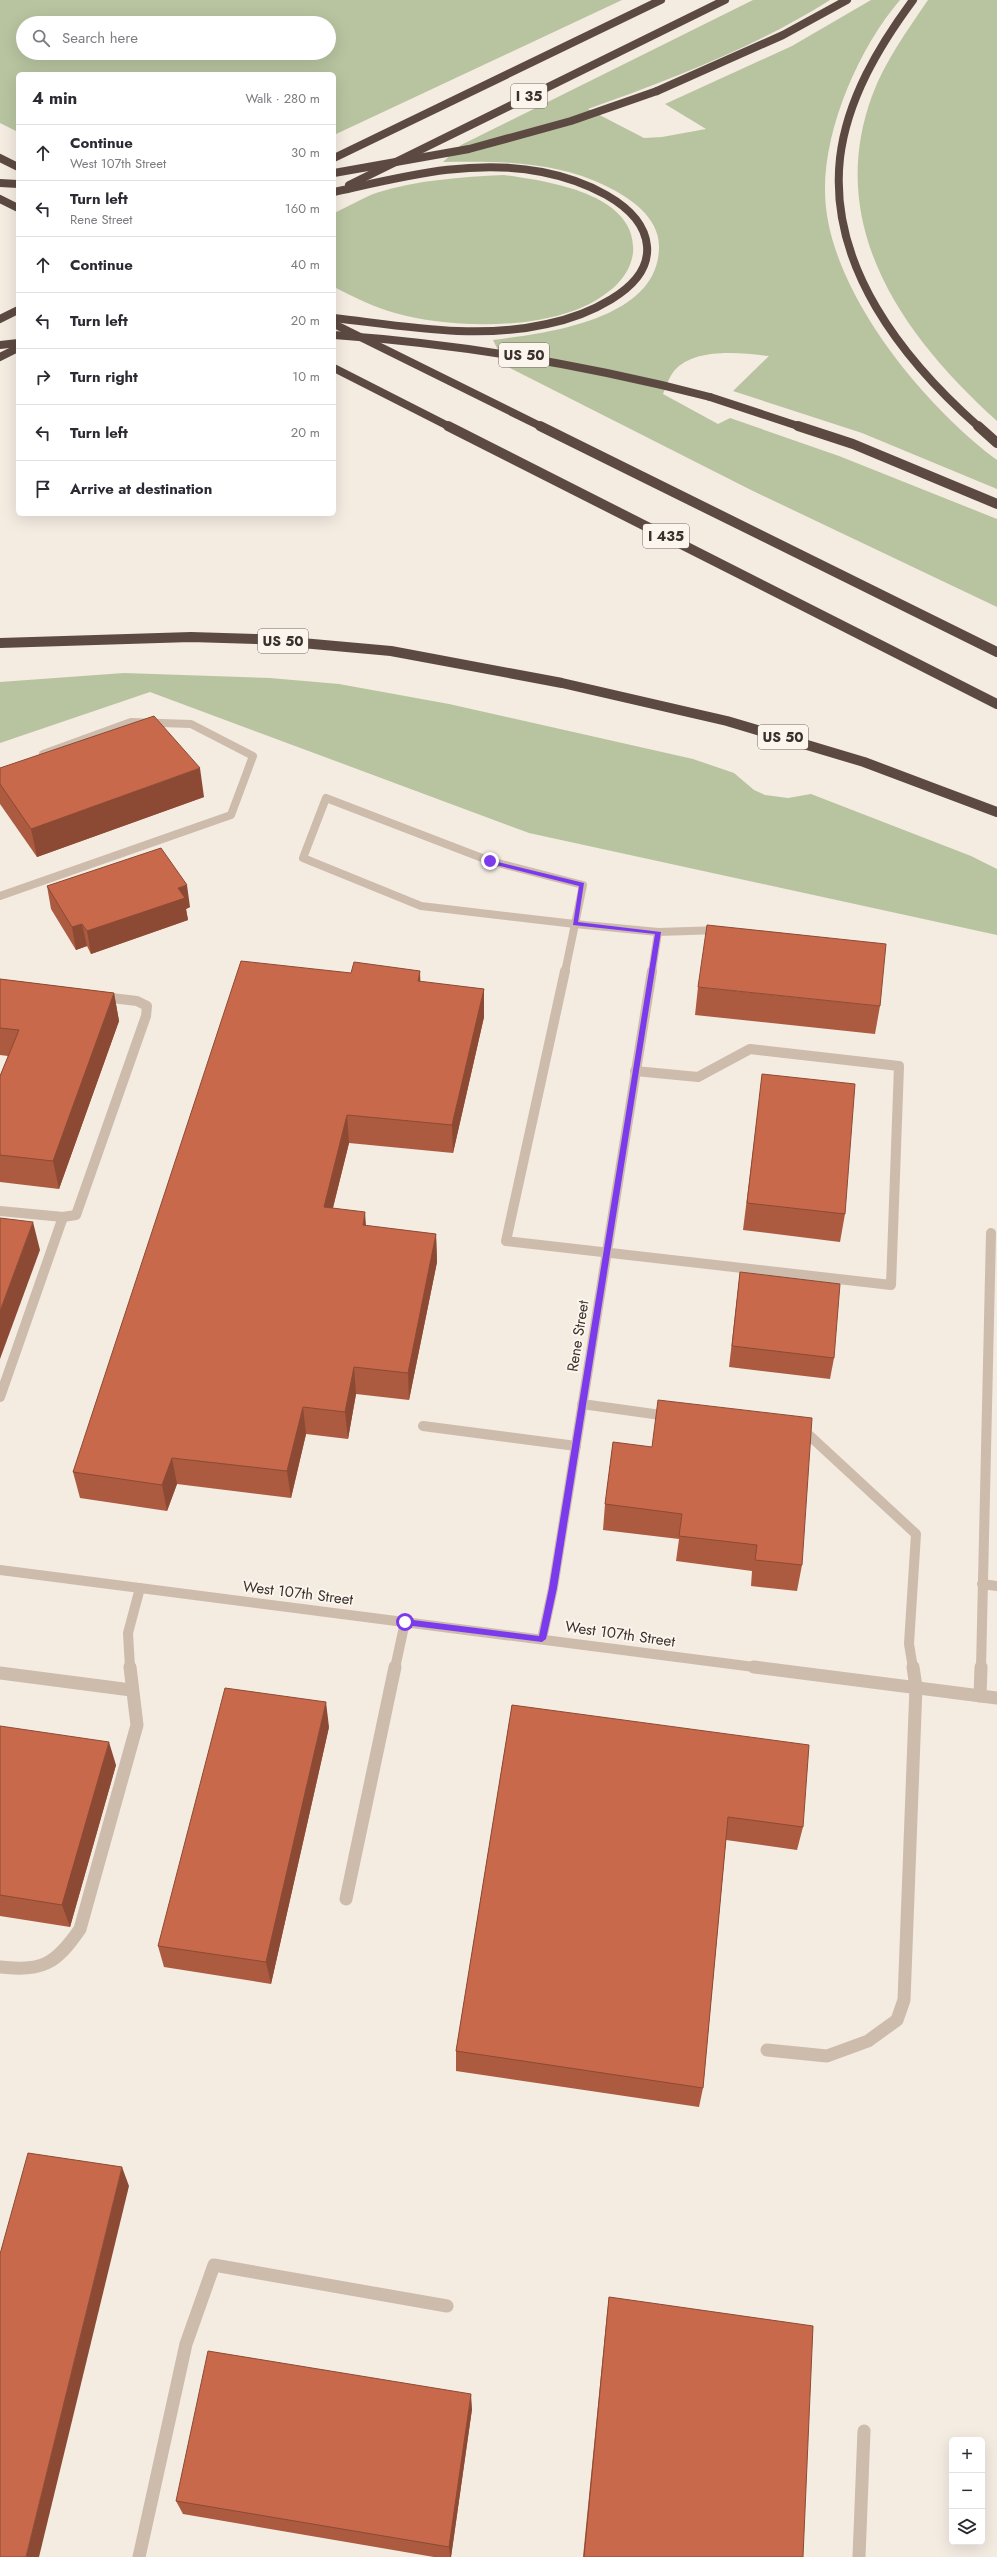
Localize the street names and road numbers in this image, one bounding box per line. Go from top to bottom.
road number: I 35 [511,84,547,108]
road number: US 50 [499,343,549,367]
road number: I 435 [643,524,689,548]
road number: US 50 [258,629,308,653]
road number: US 50 [758,725,808,749]
street label: Rene Street [562,1298,595,1373]
street label: West 107th Street [242,1575,355,1611]
street label: West 107th Street [564,1615,677,1653]

